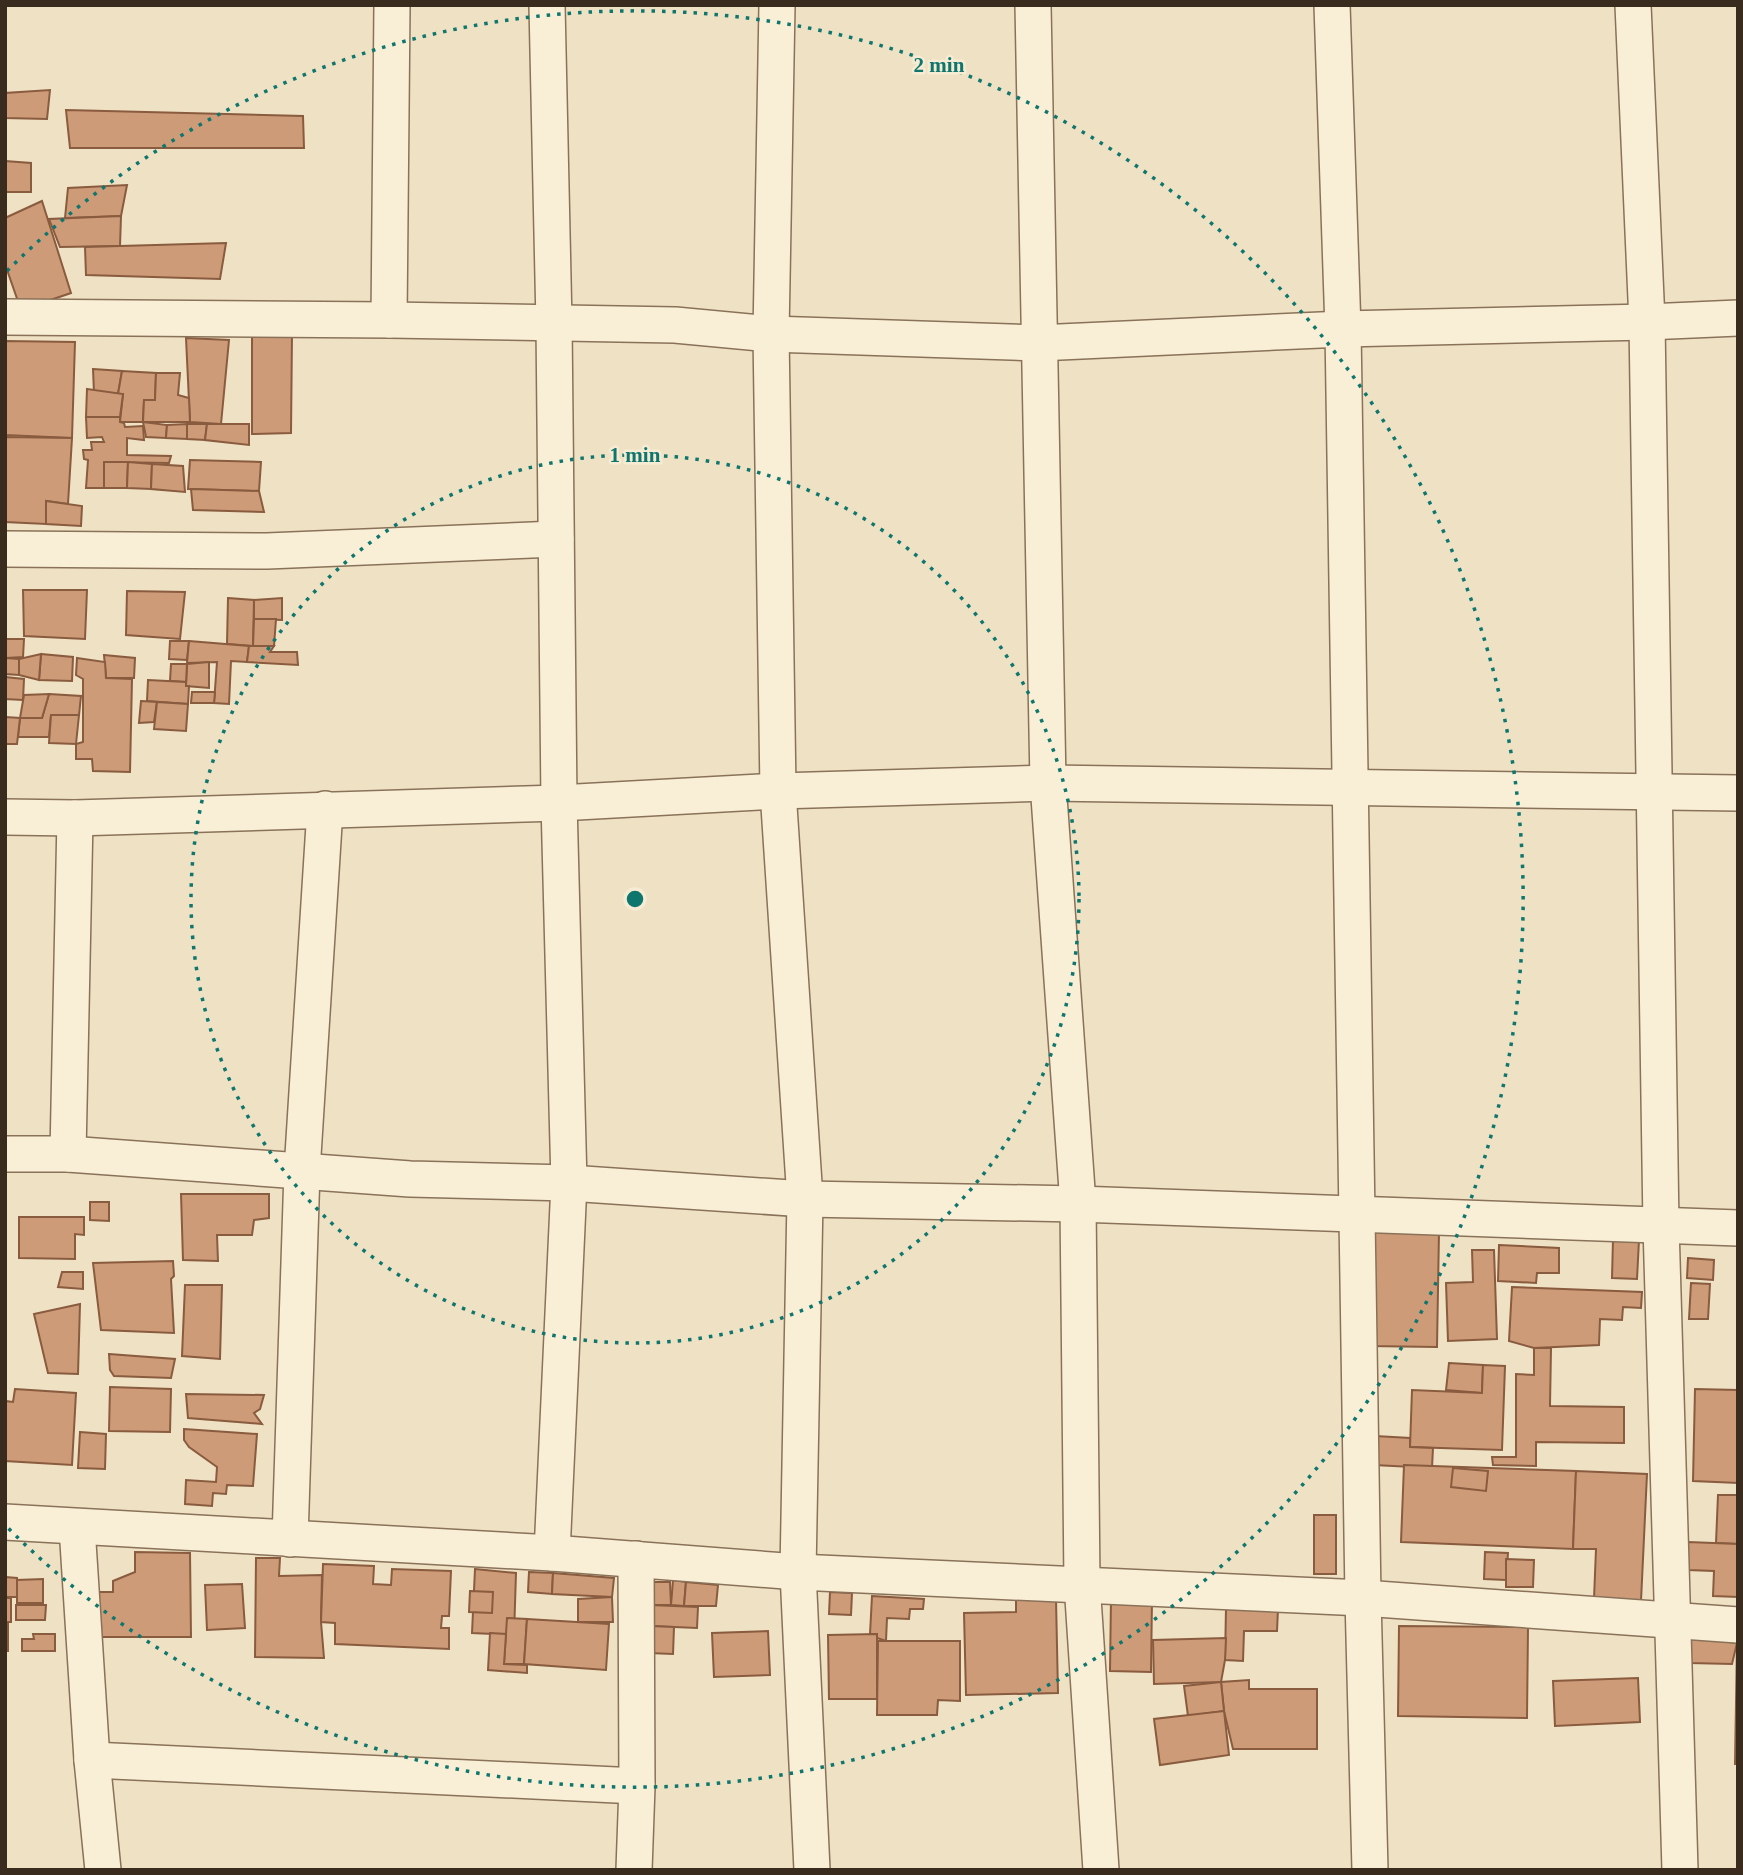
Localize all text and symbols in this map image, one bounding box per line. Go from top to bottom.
text: 2 min [914,53,965,77]
text: 1 min [610,443,661,467]
centre of rings [623,887,647,911]

